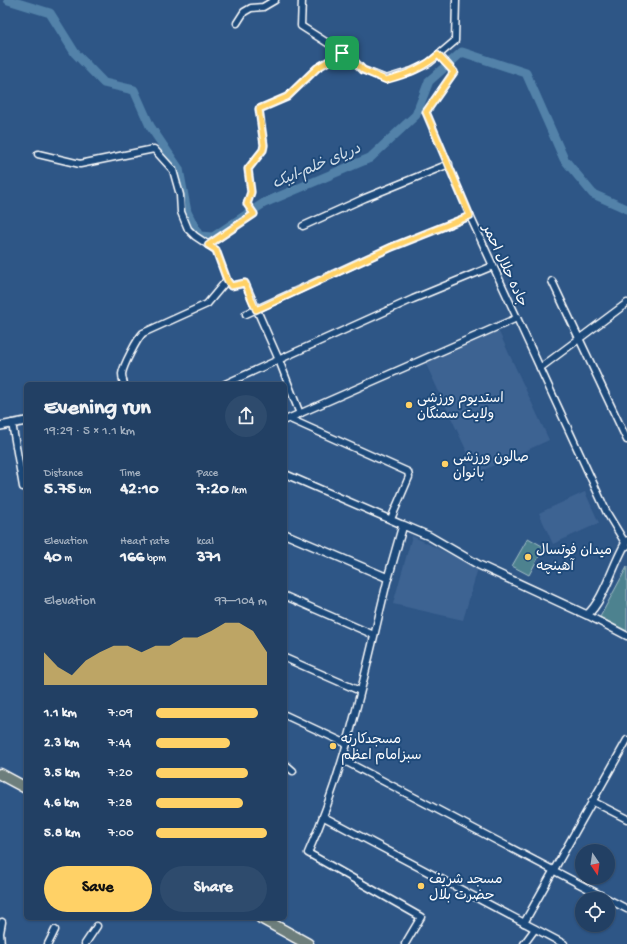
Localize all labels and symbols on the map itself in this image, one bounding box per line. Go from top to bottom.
pin [325,36,359,70]
water label: دریای خلم-ایبک [270,140,364,194]
street label: جاده حلال احمر [477,221,530,310]
place label: استدیوم ورزشی ولایت سمنگان [417,391,504,424]
marker: استدیوم ورزشی ولایت سمنگان [404,400,414,410]
place label: صالون ورزشی بانوان [453,450,529,483]
marker: صالون ورزشی بانوان [440,459,450,469]
place label: میدان فوتسال آهینچه [536,543,612,576]
marker: میدان فوتسال آهینچه [523,552,533,562]
place label: مسجدکارته سبزامام اعظم [341,732,422,765]
marker: مسجدکارته سبزامام اعظم [328,741,338,751]
north arrow [575,844,615,884]
place label: مسجد شریف حضرت بلال [429,872,503,905]
marker: مسجد شریف حضرت بلال [416,881,426,891]

